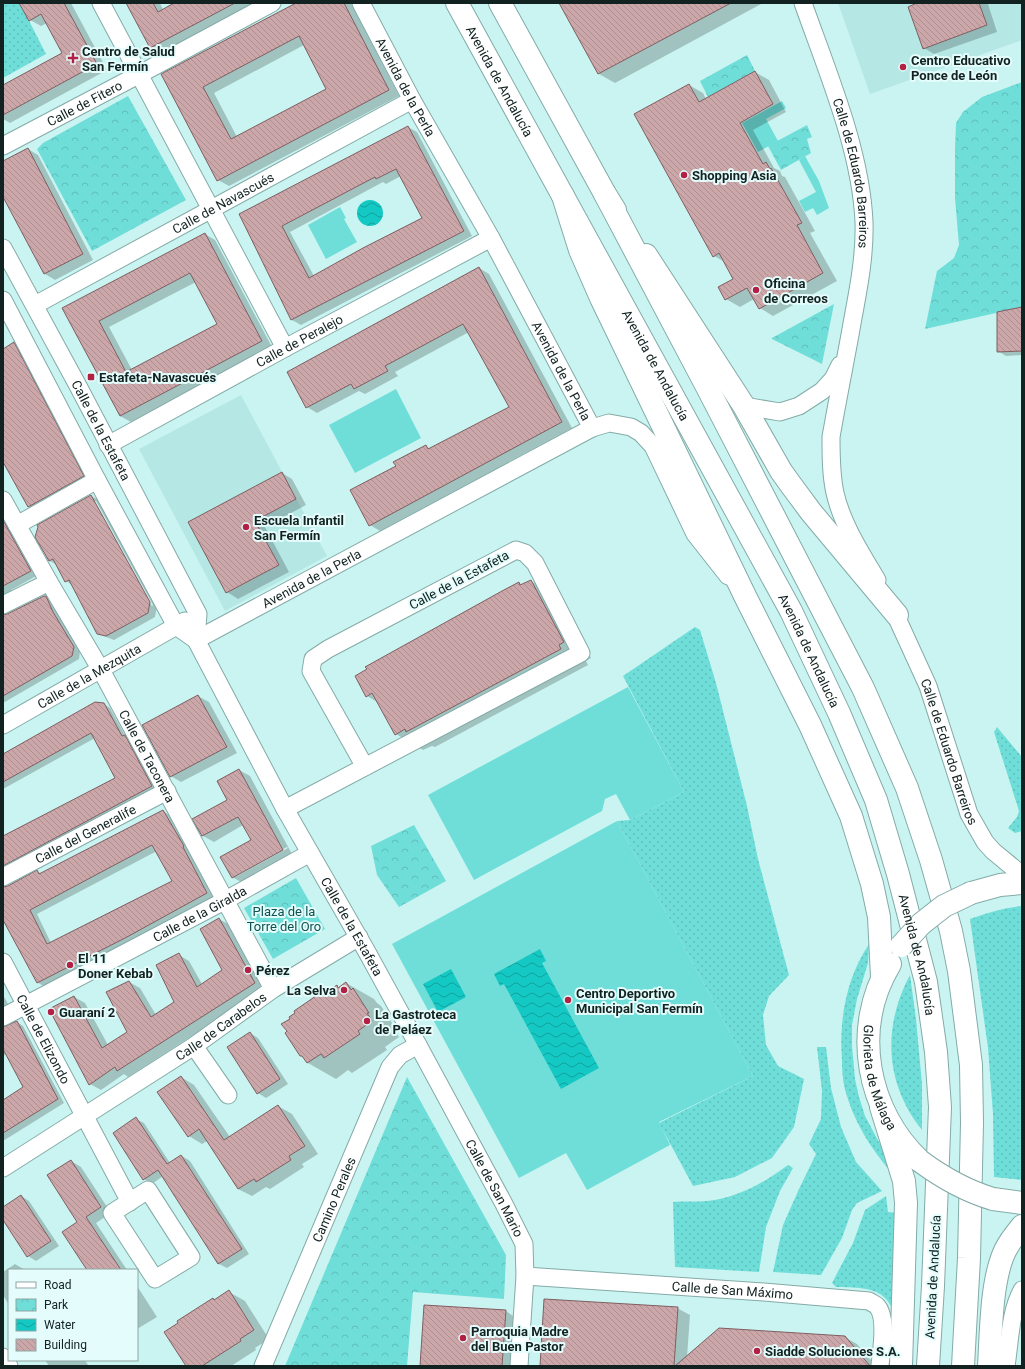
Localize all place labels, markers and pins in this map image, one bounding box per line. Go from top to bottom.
place label: Centro de Salud San Fermín [82,44,175,74]
marker: Centro de Salud San Fermín [67,52,79,64]
place label: Centro Educativo Ponce de León [911,53,1011,83]
marker: Centro Educativo Ponce de León [898,62,908,72]
place label: Shopping Asia [692,168,776,183]
marker: Shopping Asia [679,170,689,180]
place label: Oficina de Correos [764,276,828,306]
marker: Oficina de Correos [751,285,761,295]
place label: Estafeta-Navascués [99,370,217,385]
marker: Estafeta-Navascués [86,372,96,382]
place label: Escuela Infantil San Fermín [254,513,344,543]
marker: Escuela Infantil San Fermín [241,522,251,532]
place label: El 11 Doner Kebab [78,951,153,981]
marker: El 11 Doner Kebab [65,960,75,970]
place label: Pérez [256,963,290,978]
marker: Pérez [243,965,253,975]
place label: La Selva [287,983,336,998]
marker: La Selva [339,985,349,995]
place label: Centro Deportivo Municipal San Fermín [576,986,703,1016]
marker: Centro Deportivo Municipal San Fermín [563,995,573,1005]
place label: Guaraní 2 [59,1005,115,1020]
marker: Guaraní 2 [46,1007,56,1017]
place label: La Gastroteca de Peláez [375,1007,456,1037]
marker: La Gastroteca de Peláez [362,1016,372,1026]
place label: Parroquia Madre del Buen Pastor [471,1324,569,1354]
marker: Parroquia Madre del Buen Pastor [458,1333,468,1343]
place label: Siadde Soluciones S.A. [765,1344,900,1359]
marker: Siadde Soluciones S.A. [752,1346,762,1356]

